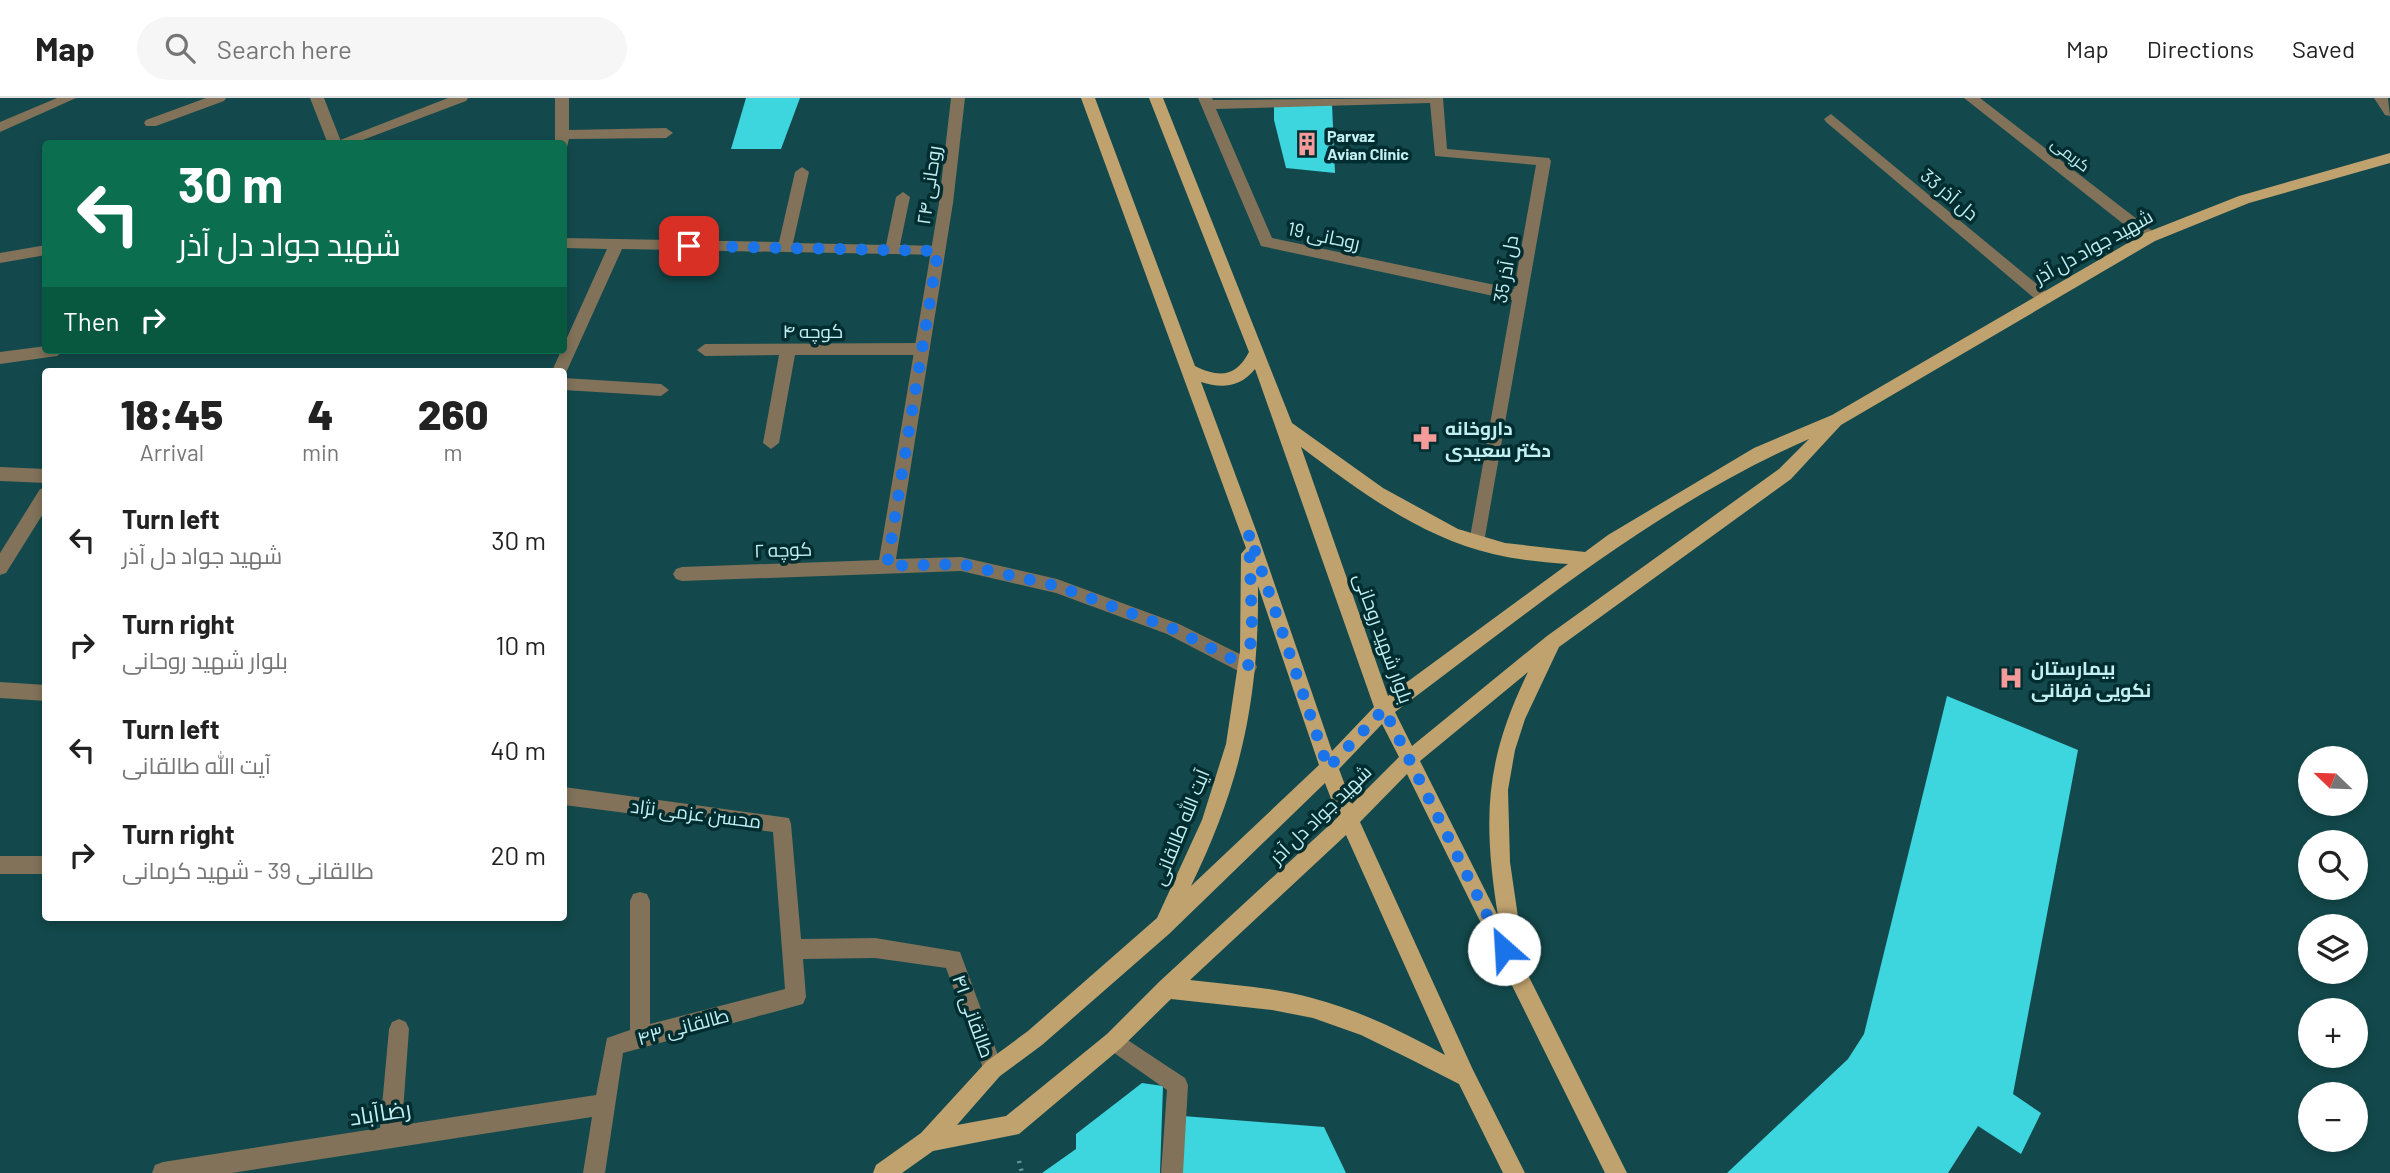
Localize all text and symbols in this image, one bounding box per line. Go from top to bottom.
search box [137,17,627,80]
text: Map [35,28,95,68]
icon: search [161,29,199,67]
text: Search here [217,33,352,64]
text: Map [2066,34,2109,63]
text: Directions [2147,34,2254,63]
text: Saved [2292,34,2355,63]
place label: Parvaz Avian Clinic [1327,126,1409,163]
building icon: Parvaz Avian Clinic [1293,130,1321,158]
street label: کریمی [2047,133,2094,177]
street label: روحانی ۲۴ [911,144,946,226]
text: 30 m [178,154,283,213]
street label: دل آذر 33 [1916,163,1984,226]
icon: left [63,168,154,259]
street label: شهید جواد دل آذر [2029,204,2157,289]
pin [659,216,719,276]
street label: روحانی 19 [1285,216,1362,255]
text: شهید جواد دل آذر [178,224,401,262]
icon: arrive [670,227,708,265]
street label: دل آذر 35 [1488,233,1523,305]
icon: right [134,301,172,339]
text: Then [63,305,120,336]
street label: کوچه ۴ [783,319,843,344]
text: 18:45 [121,388,223,438]
text: 4 [307,388,334,438]
text: 260 [418,388,488,438]
place label: داروخانه دکتر سعیدی [1445,416,1551,462]
pharmacy icon: داروخانه دکتر سعیدی [1411,424,1439,452]
text: Arrival [140,438,204,466]
text: min [302,438,339,466]
text: m [444,438,463,466]
text: Turn left [122,503,220,534]
icon: left [63,521,101,559]
text: 30 m [491,524,546,555]
street label: کوچه ۲ [754,536,813,564]
text: شهید جواد دل آذر [122,541,282,569]
street label: بلوار شهید روحانی [1349,570,1418,707]
text: Turn right [122,608,235,639]
icon: right [63,626,101,664]
text: 10 m [496,629,546,660]
text: بلوار شهید روحانی [122,646,288,674]
place label: بیمارستان نکویی فرقانی [2031,656,2151,702]
hospital icon: بیمارستان نکویی فرقانی [1997,664,2025,692]
text: Turn left [122,713,220,744]
icon: left [63,731,101,769]
text: 40 m [490,734,546,765]
north arrow [2298,746,2368,816]
map controls [2298,746,2368,1152]
text: آیت الله طالقانی [122,751,271,779]
street label: شهید جواد دل آذر [1264,760,1376,870]
street label: آیت الله طالقانی [1146,766,1215,889]
street label: محسن عزمی نژاد [629,794,763,833]
text: Turn right [122,818,235,849]
button: search [2298,830,2368,900]
icon: right [63,836,101,874]
text: 20 m [491,839,546,870]
text: طالقانی 39 - شهید کرمانی [122,856,374,884]
position arrow [1467,912,1541,986]
button: layers [2298,914,2368,984]
street label: طالقانی ۴۱ [947,971,1000,1061]
button: + [2298,998,2368,1068]
street label: طالقانی ۴۳ [635,1003,732,1050]
button: − [2298,1082,2368,1152]
street label: رضاآباد [347,1093,413,1131]

